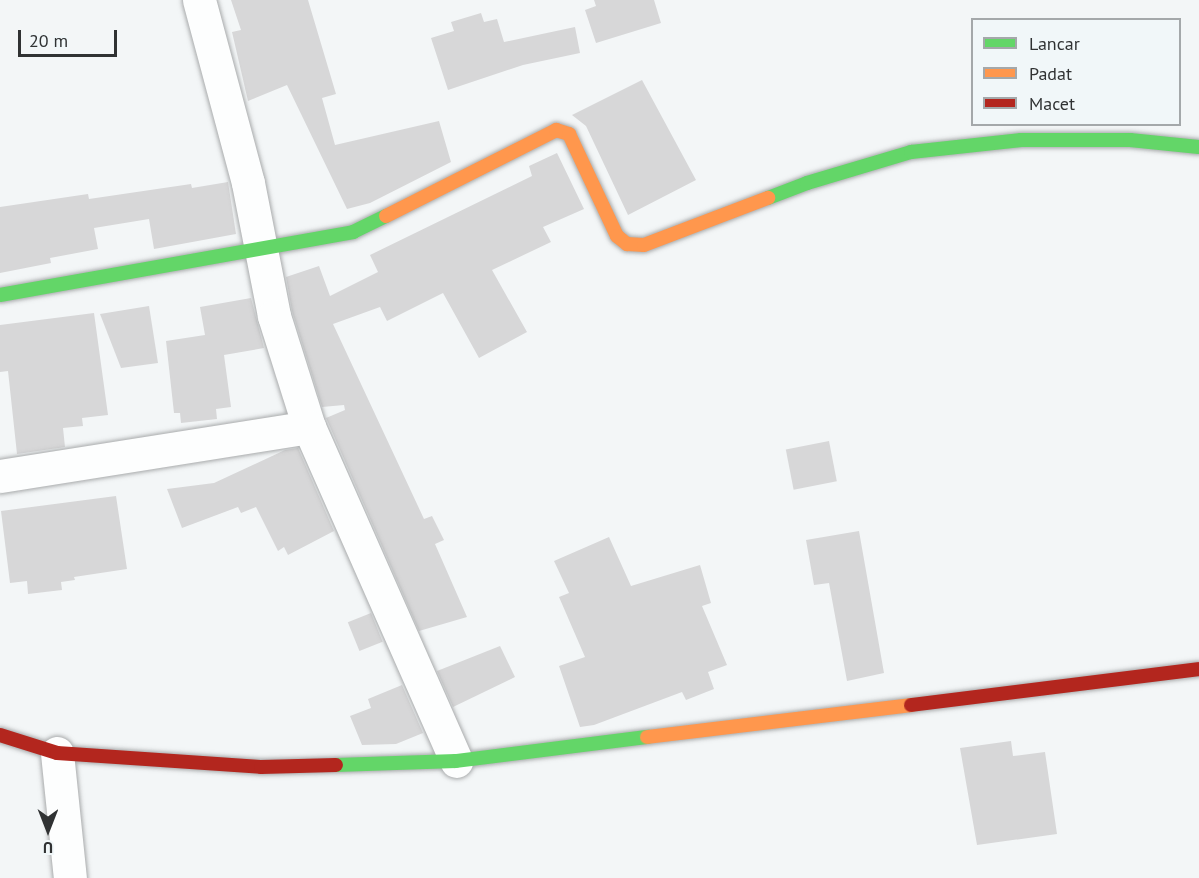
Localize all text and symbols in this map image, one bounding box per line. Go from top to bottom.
scale bar [21,18,120,56]
legend [971,18,1181,126]
text: 20 m [29,29,68,52]
text: Lancar [1029,32,1080,55]
text: Padat [1029,62,1072,85]
text: Macet [1029,92,1075,115]
north arrow [18,800,78,860]
text: U [43,838,53,858]

